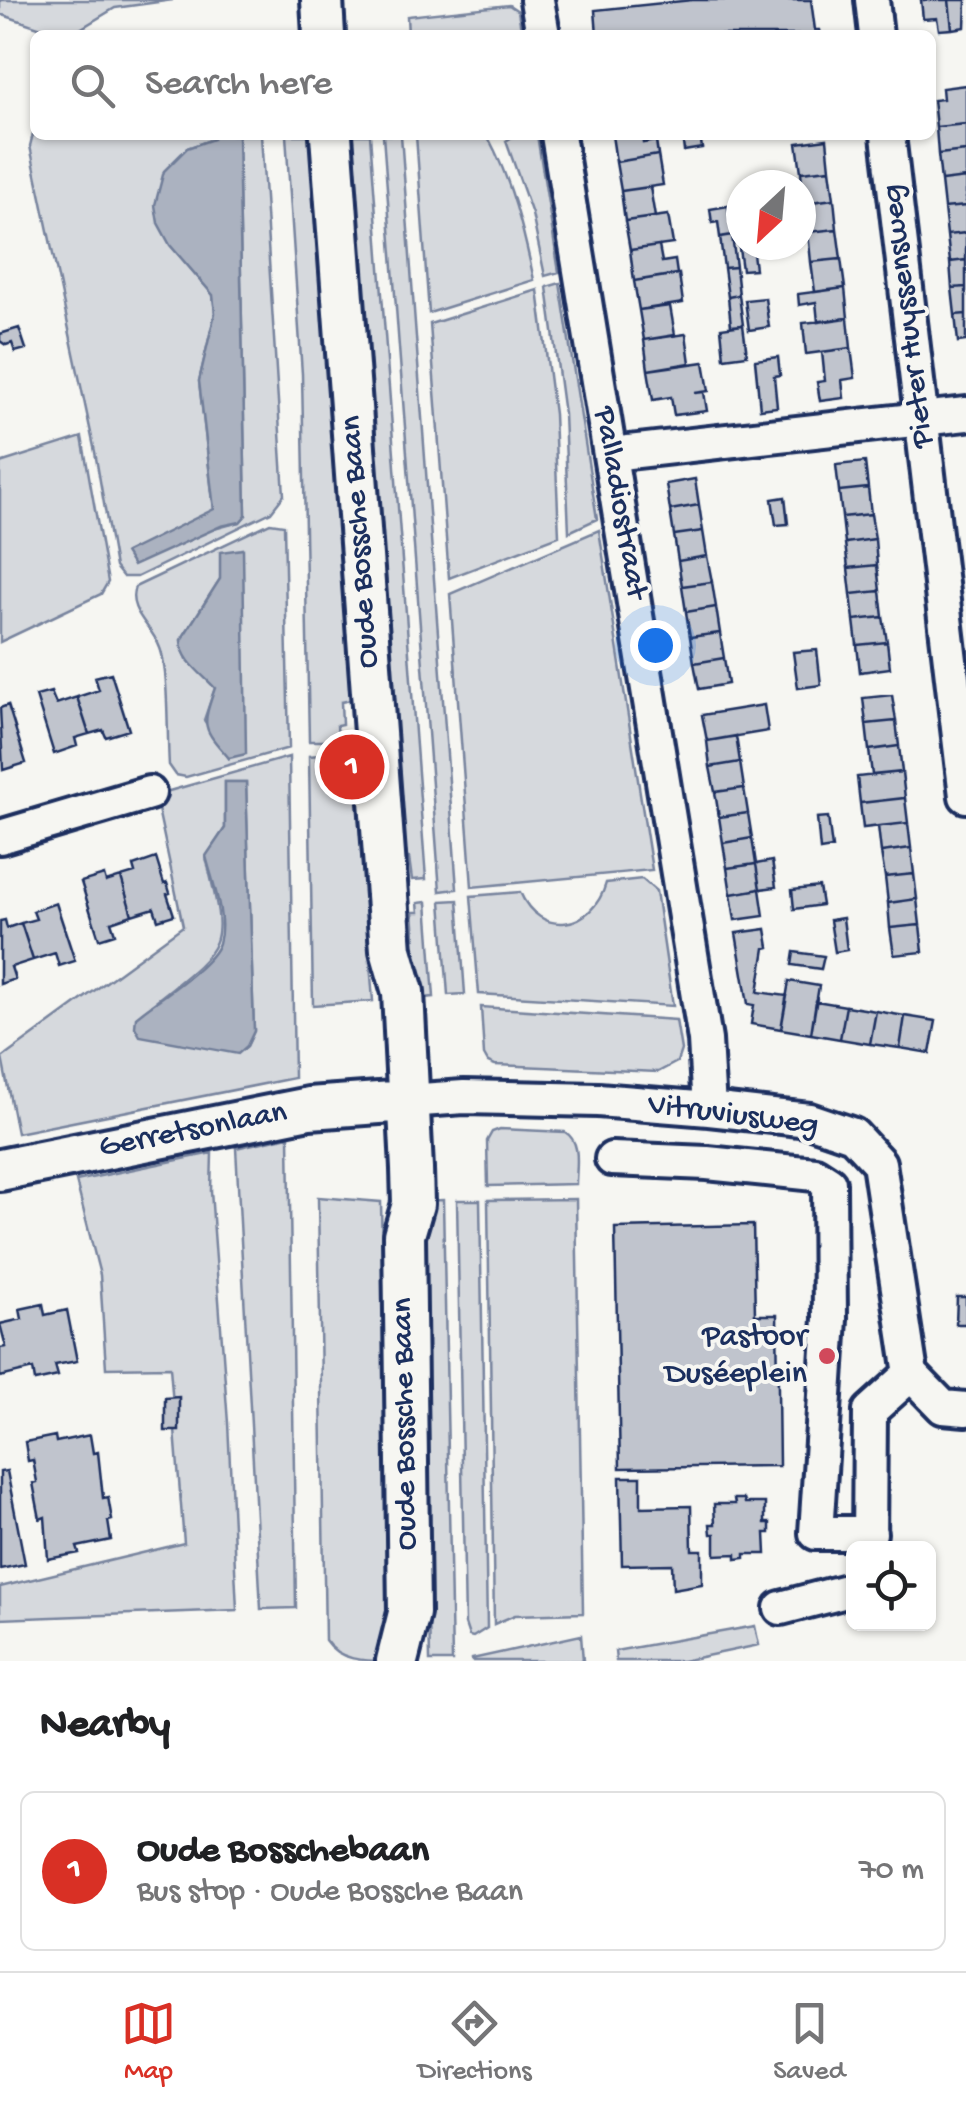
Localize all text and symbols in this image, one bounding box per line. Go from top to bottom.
search box [30,30,936,140]
icon: search [65,58,120,113]
text: Search here [145,63,332,107]
north arrow [726,170,816,260]
street label: Pieter Huyssensweg [874,182,944,451]
street label: Palladiostraat [583,403,655,605]
street label: Oude Bossche Baan [333,415,389,669]
your location [630,620,681,671]
pin: 1 [320,730,384,804]
street label: Vitruviusweg [645,1087,820,1145]
street label: Gerretsonlaan [96,1094,290,1168]
street label: Oude Bossche Baan [385,1297,427,1551]
place label: Pastoor Duséeplein [663,1319,810,1394]
marker: Pastoor Duséeplein [816,1345,838,1367]
map controls [846,1541,936,1631]
button: locate [846,1541,936,1631]
text: Nearby [40,1702,170,1751]
text: Oude Bosschebaan [137,1830,429,1874]
text: 1 [68,1852,81,1890]
text: 70 m [859,1852,924,1890]
text: Bus stop · Oude Bossche Baan [137,1874,523,1912]
tab: Map [121,1996,176,2089]
tab: Directions [418,1996,532,2089]
tab: Saved [773,1996,845,2089]

